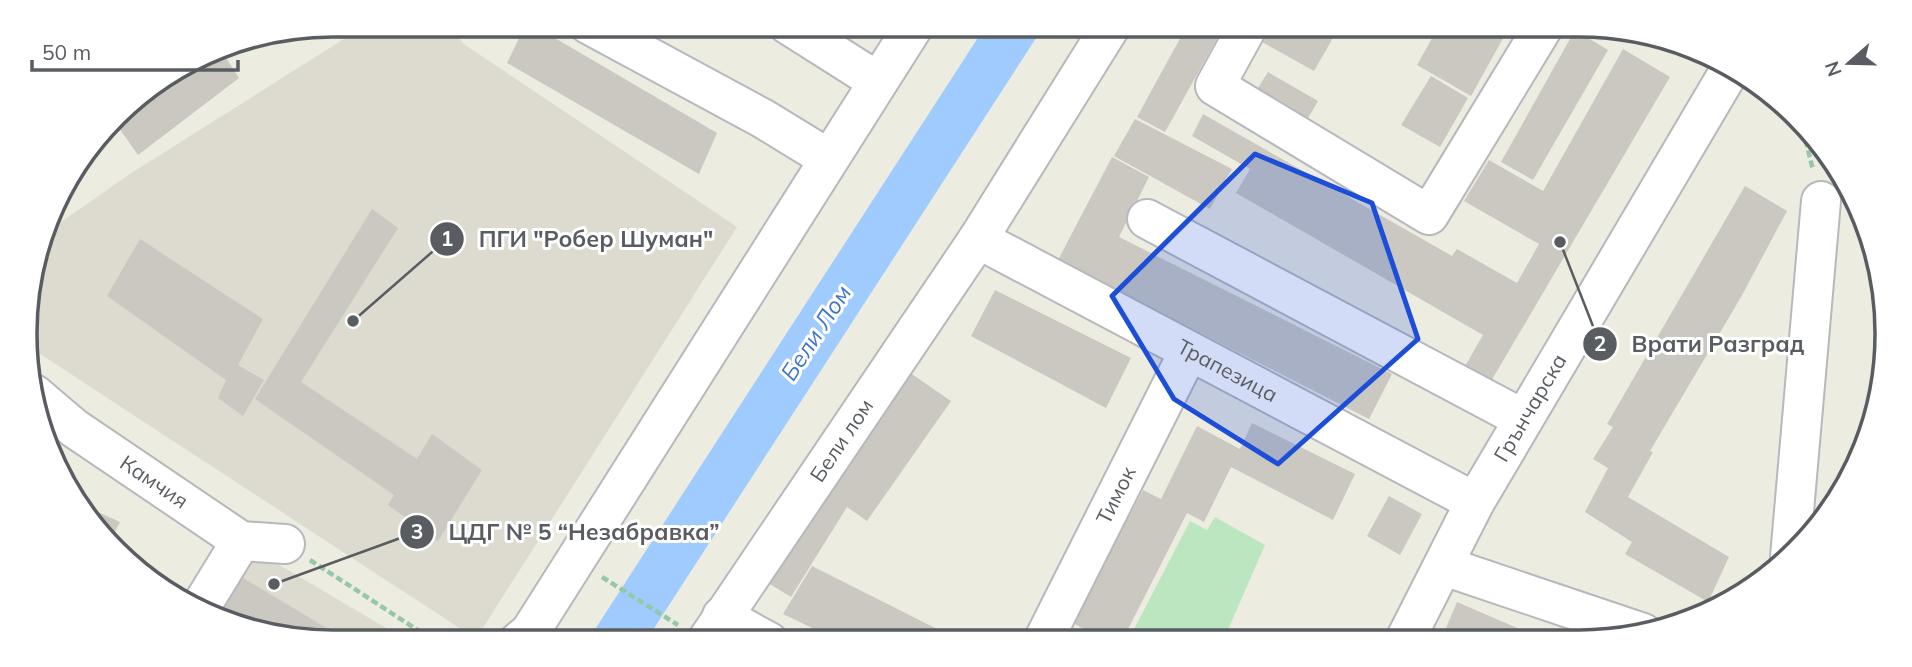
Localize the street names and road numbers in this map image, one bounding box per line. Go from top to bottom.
street label: Трапезица [1173,333,1282,407]
street label: Грънчарска [1488,349,1572,466]
street label: Бели лом [804,393,878,487]
street label: Камчия [115,449,194,513]
street label: Тимок [1090,461,1141,528]

